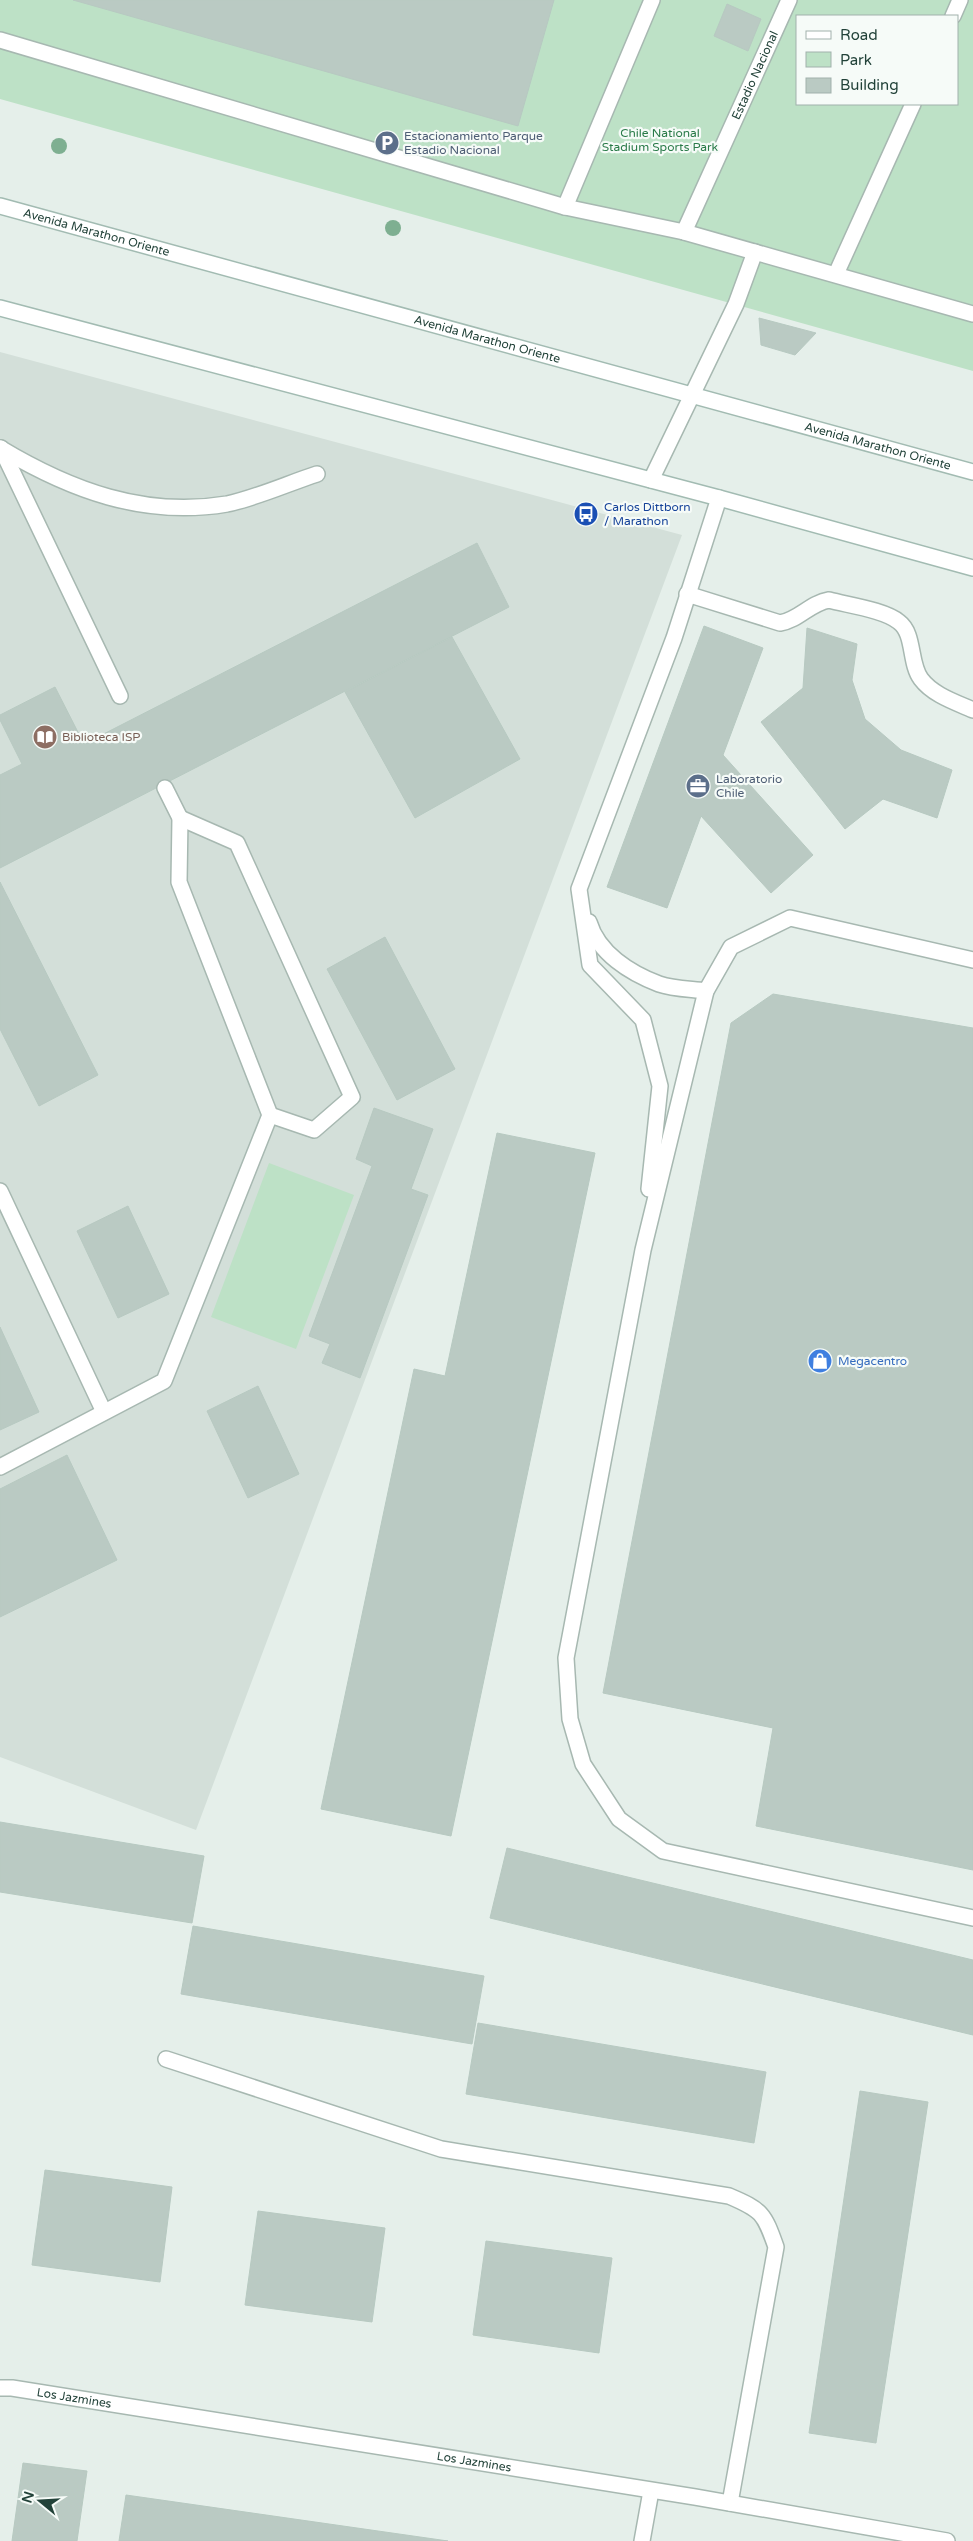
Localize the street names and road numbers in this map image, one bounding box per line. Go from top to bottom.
street label: Estadio Nacional [729,29,781,122]
street label: Avenida Marathon Oriente [22,206,171,259]
street label: Avenida Marathon Oriente [412,312,562,366]
street label: Avenida Marathon Oriente [803,419,953,473]
street label: Los Jazmines [36,2385,113,2411]
street label: Los Jazmines [436,2449,513,2475]

